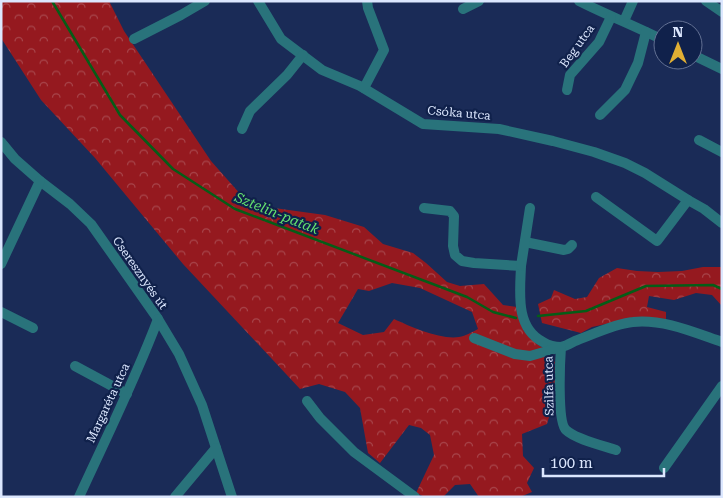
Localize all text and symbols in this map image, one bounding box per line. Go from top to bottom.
north arrow [653,20,703,70]
street label: Beg utca [557,21,598,70]
text: N [673,24,684,40]
street label: Csóka utca [427,103,492,123]
water label: Sztelin-patak [232,189,322,237]
street label: Cseresznyés út [110,234,171,312]
street label: Szilfa utca [541,356,557,416]
street label: Margaréta utca [83,361,133,445]
scale bar [543,446,664,478]
text: 100 m [550,454,593,472]

